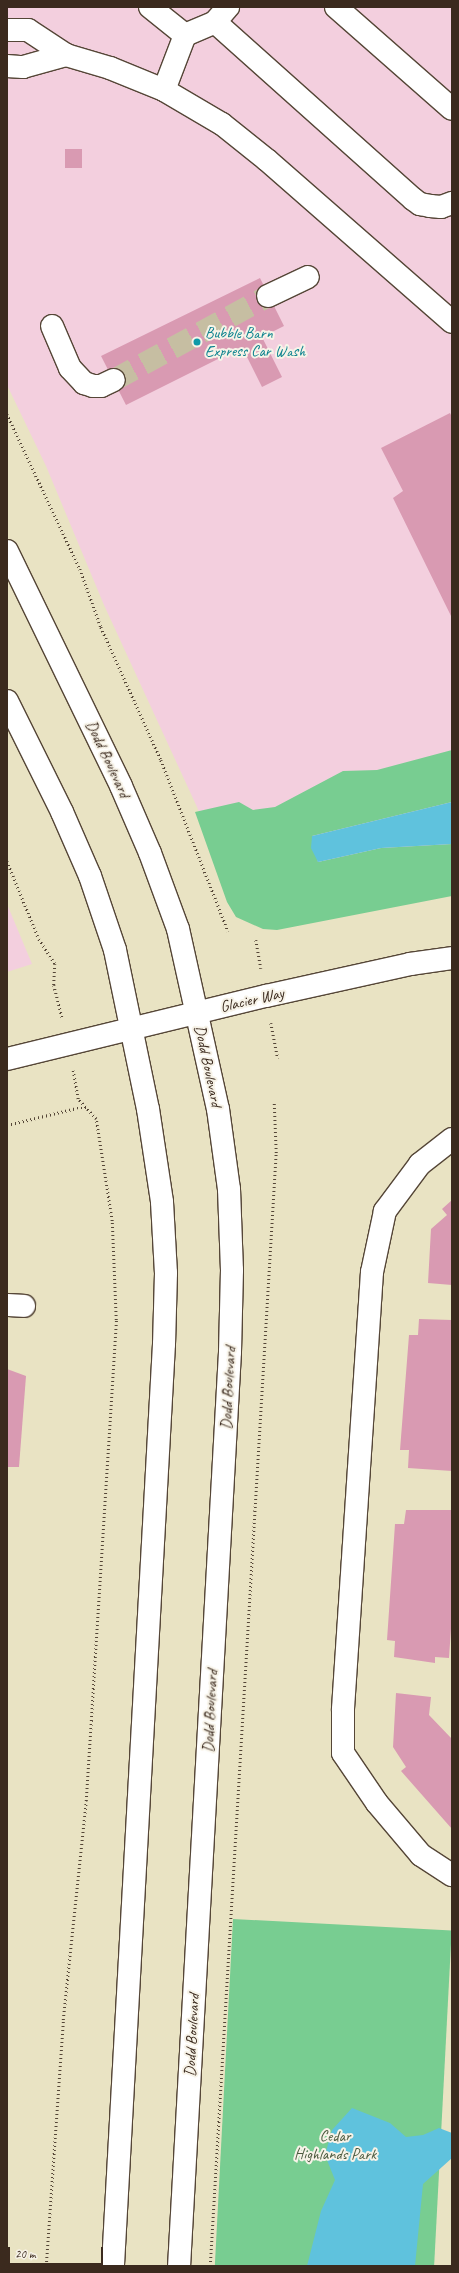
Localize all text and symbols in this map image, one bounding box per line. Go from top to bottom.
place label: Bubble Barn Express Car Wash [205,323,306,361]
marker: Bubble Barn Express Car Wash [192,337,202,347]
street label: Dodd Boulevard [82,717,134,801]
street label: Glacier Way [218,983,286,1017]
street label: Dodd Boulevard [190,1023,226,1109]
street label: Dodd Boulevard [216,1346,240,1430]
street label: Dodd Boulevard [198,1669,222,1753]
street label: Dodd Boulevard [180,1993,204,2077]
park label: Cedar Highlands Park [294,2126,376,2164]
scale bar [10,2239,105,2265]
text: 20 m [15,2246,35,2262]

